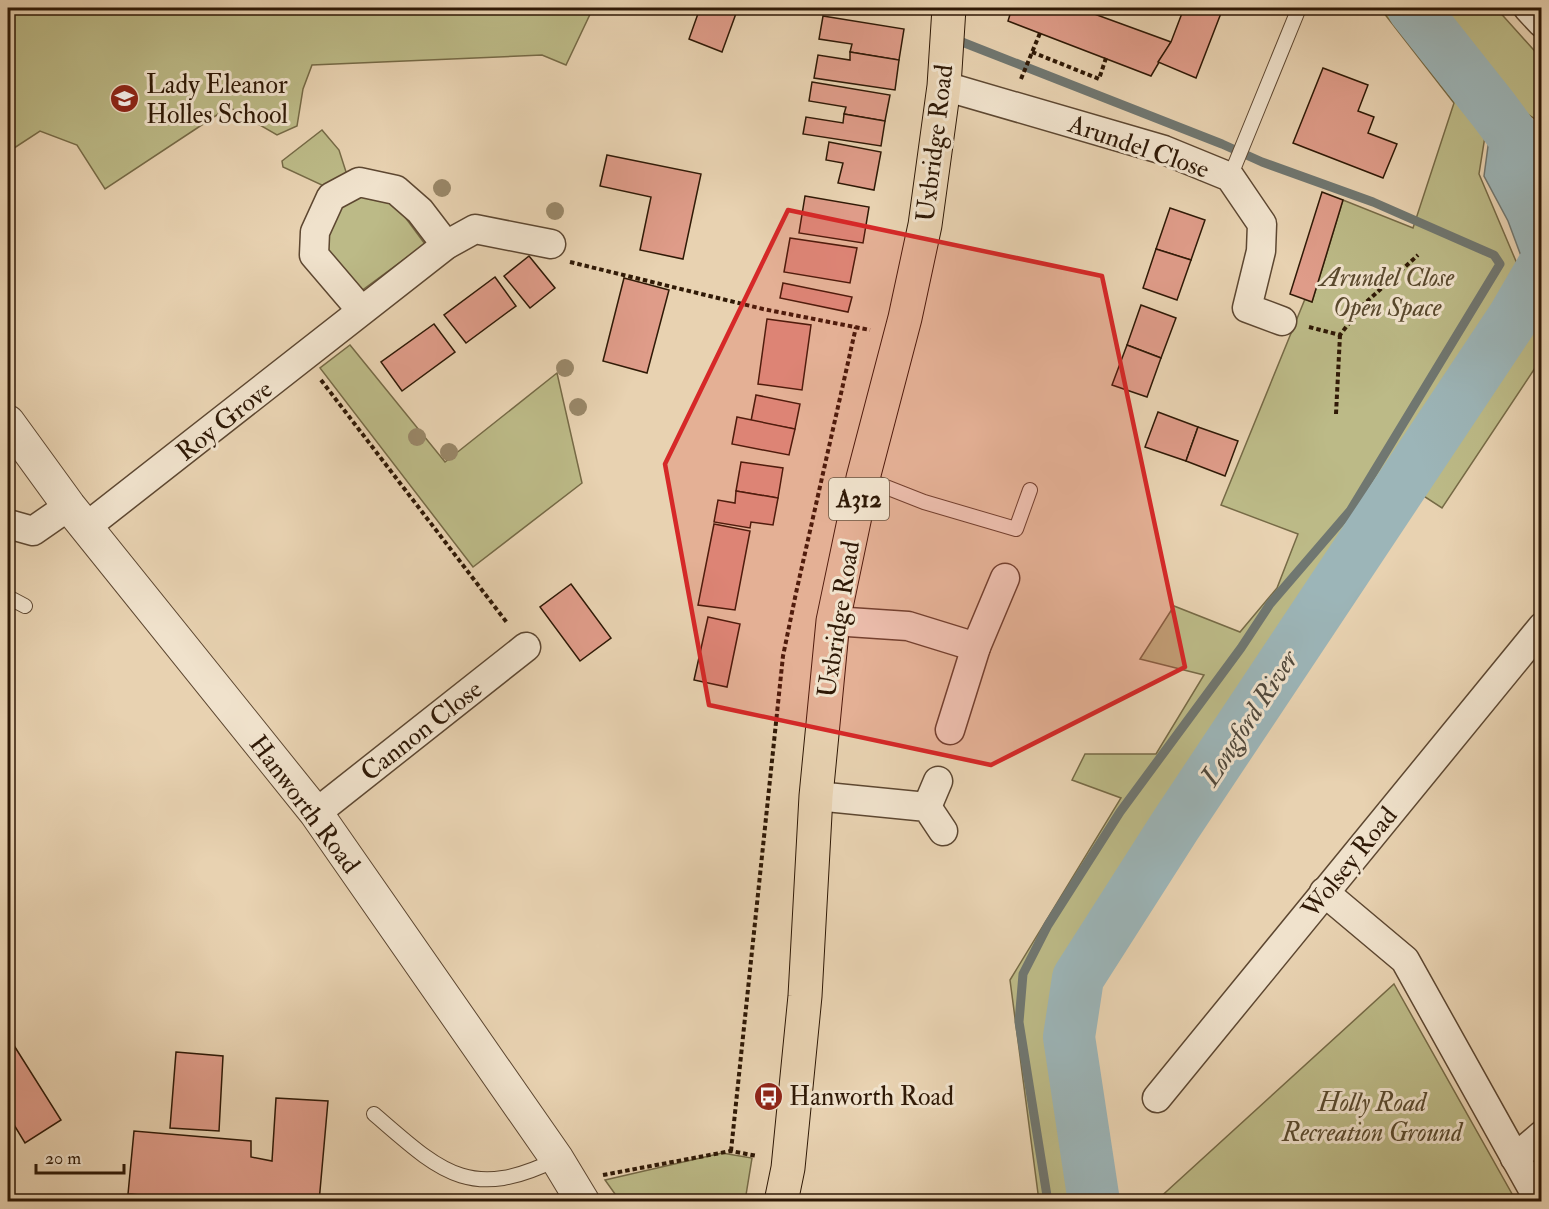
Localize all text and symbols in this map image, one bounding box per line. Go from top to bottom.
street label: Uxbridge Road [909,62,961,224]
place label: Lady Eleanor Holles School [146,69,288,131]
school or university icon: Lady Eleanor Holles School [109,83,141,115]
street label: Arundel Close [1063,108,1213,186]
park label: Arundel Close Open Space [1317,262,1454,324]
street label: Roy Grove [170,373,279,468]
road number: A312 [829,478,889,520]
street label: Uxbridge Road [811,538,867,700]
water label: Longford River [1193,643,1306,793]
street label: Cannon Close [354,673,489,788]
street label: Hanworth Road [242,729,367,880]
street label: Wolsey Road [1294,800,1405,926]
bus stop icon: Hanworth Road [752,1080,784,1112]
place label: Hanworth Road [789,1081,954,1113]
park label: Holly Road Recreation Ground [1281,1087,1464,1149]
scale bar [36,1137,124,1175]
text: 20 m [45,1147,81,1170]

